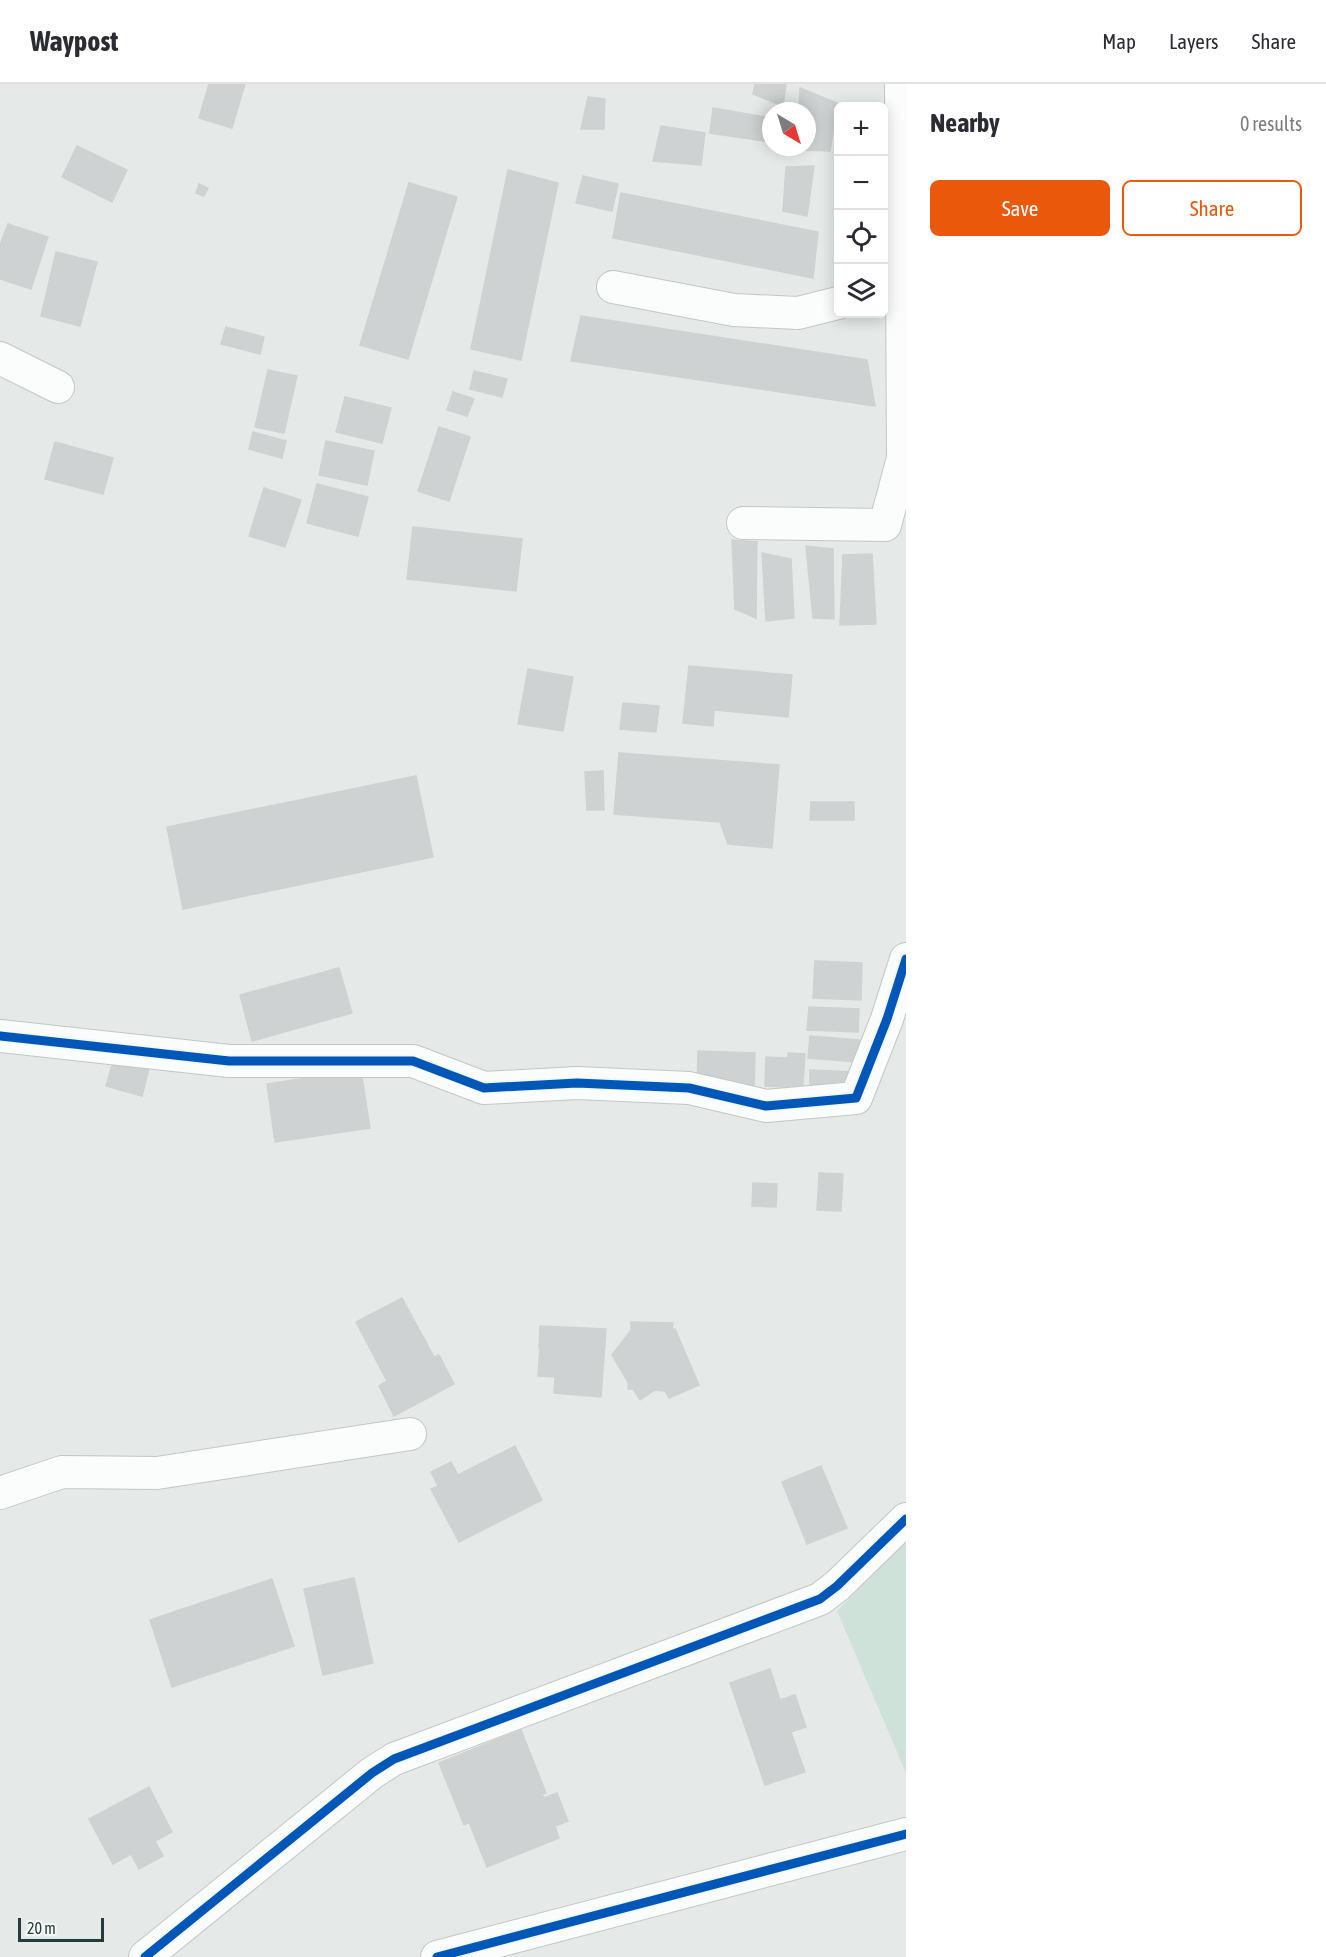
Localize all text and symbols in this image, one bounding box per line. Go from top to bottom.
text: Waypost [30,25,118,57]
text: Map [1102,29,1136,53]
text: Layers [1169,29,1219,53]
text: Share [1252,29,1296,53]
north arrow [762,102,816,156]
map controls [834,102,888,318]
button: + [834,102,888,156]
text: Nearby [930,108,1000,138]
text: 0 results [1240,112,1302,135]
button: − [834,156,888,210]
button: Save [930,180,1110,236]
button: Share [1122,180,1302,236]
button: locate [834,210,888,264]
button: layers [834,264,888,318]
scale bar [18,1915,104,1942]
text: 20 m [27,1919,56,1937]

